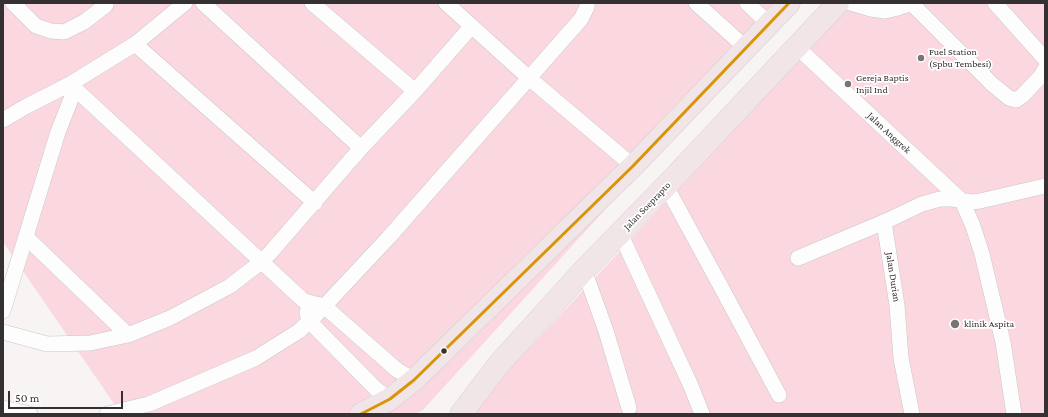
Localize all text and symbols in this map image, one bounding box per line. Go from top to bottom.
place label: Fuel Station (Spbu Tembesi) [929,46,992,70]
marker: Fuel Station (Spbu Tembesi) [916,53,926,63]
place label: Gereja Baptis Injil Ind [856,72,909,96]
marker: Gereja Baptis Injil Ind [843,79,853,89]
street label: Jalan Anggrek [865,110,913,156]
street label: Jalan Soeprapto [621,179,673,233]
street label: Jalan Durian [883,251,903,303]
marker: klinik Aspita [949,318,961,330]
place label: klinik Aspita [964,318,1014,330]
unlabelled marker [439,346,449,356]
scale bar [10,383,125,409]
text: 50 m [15,391,39,405]

